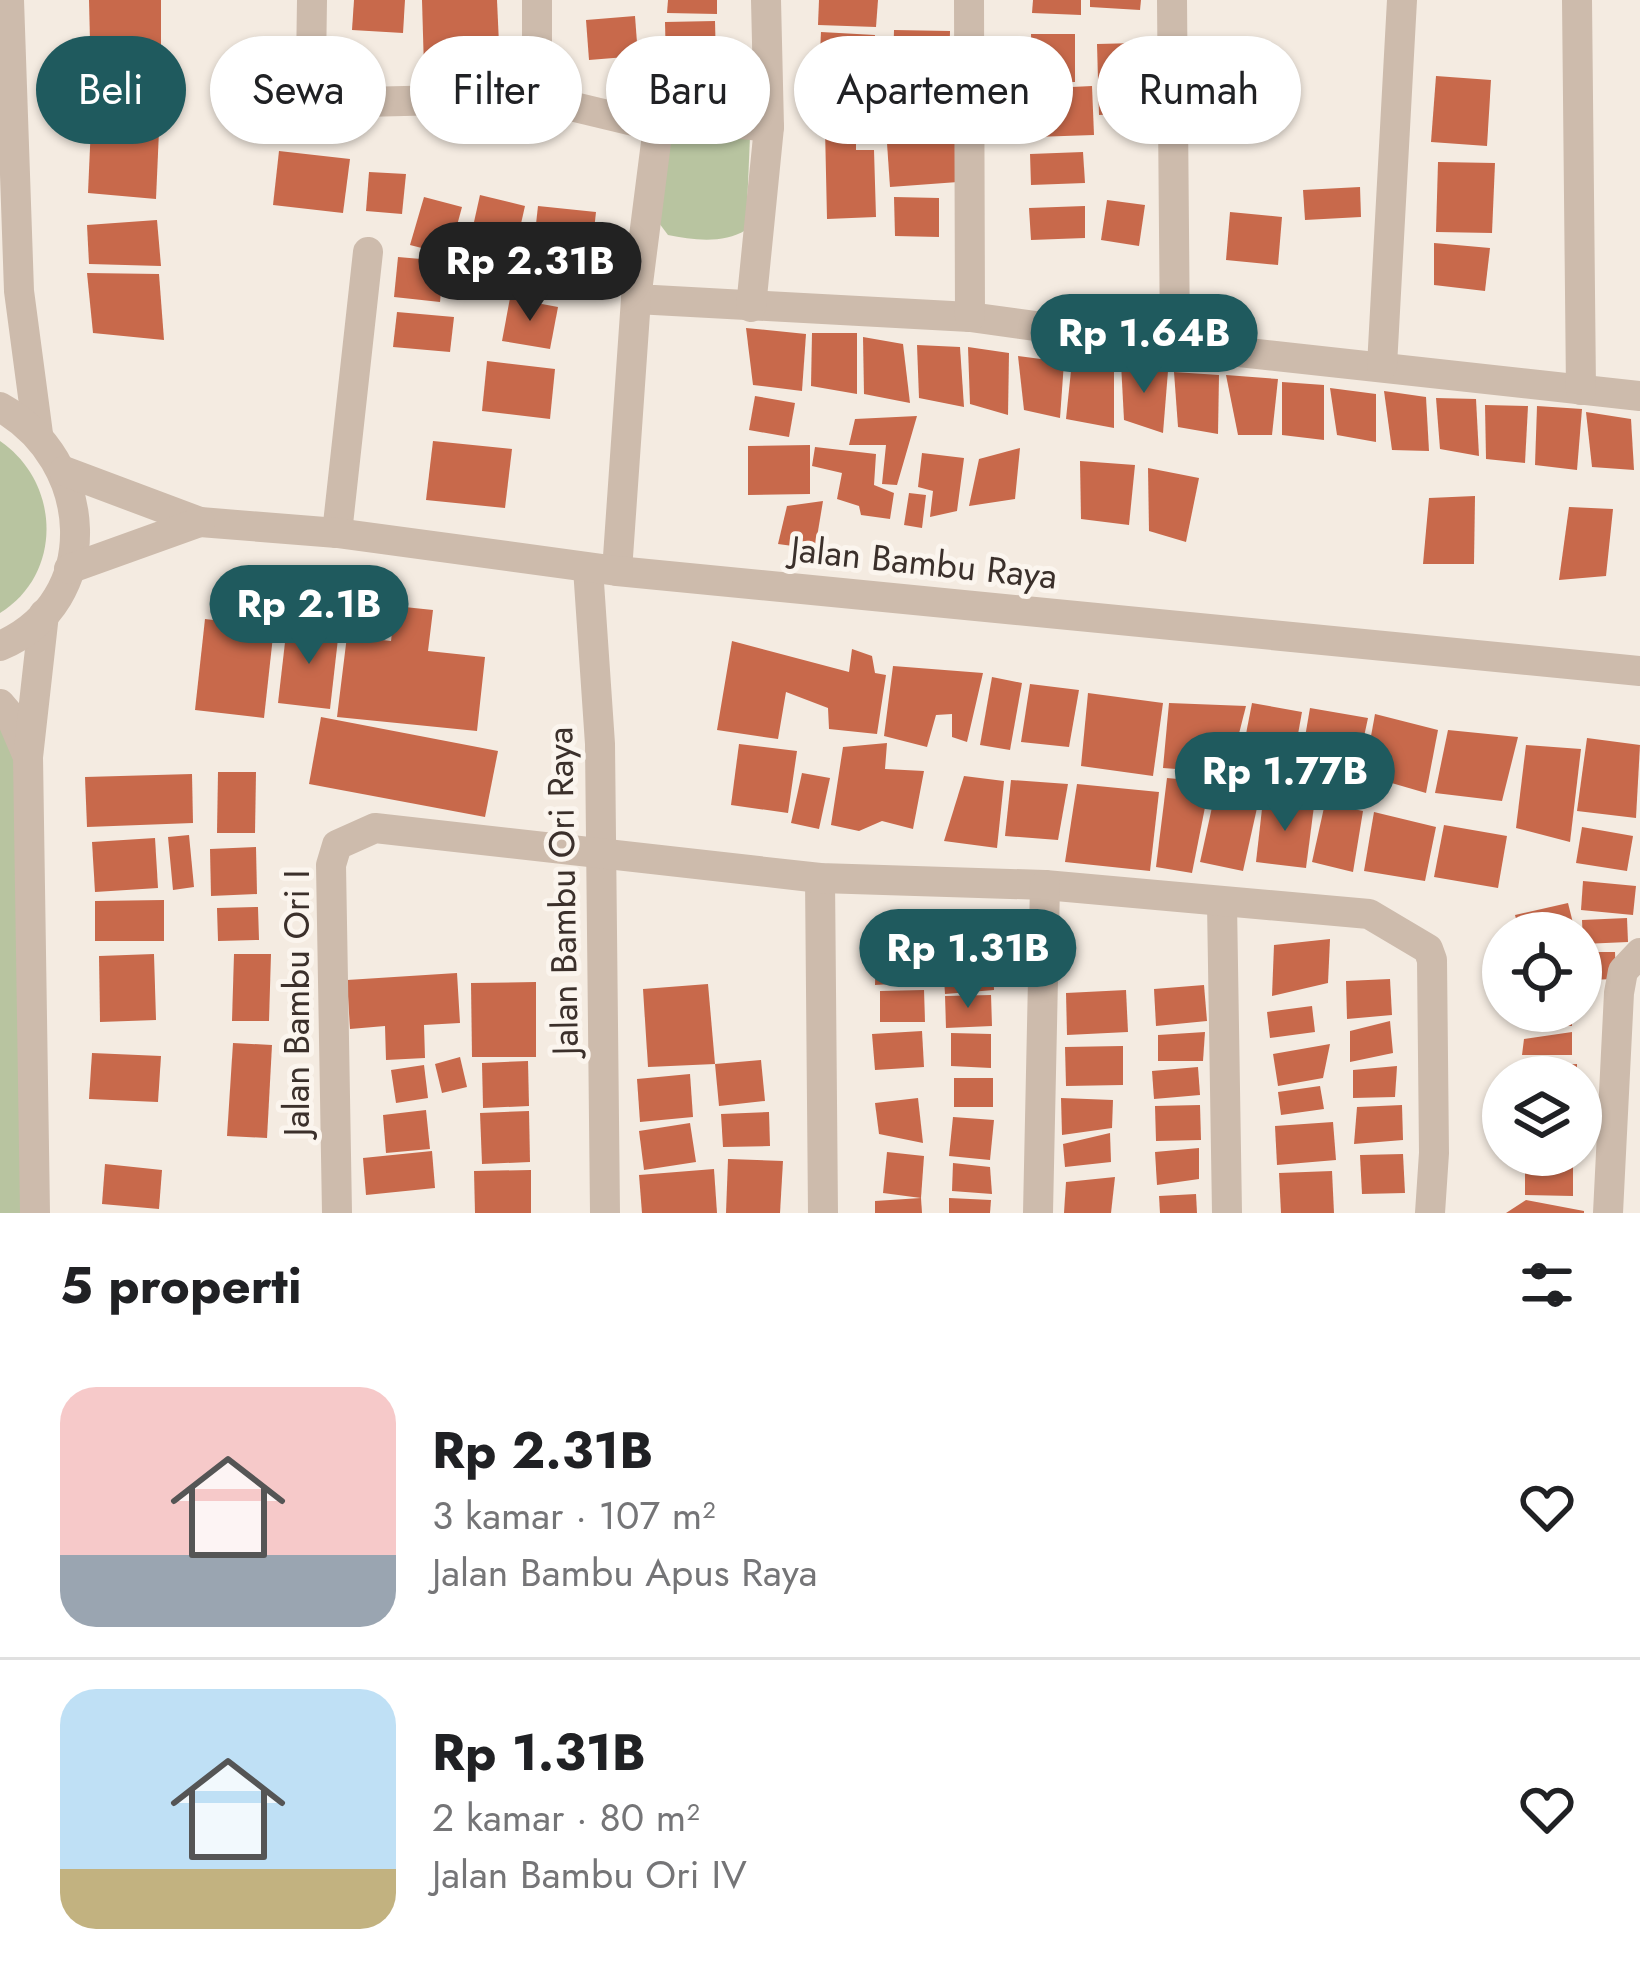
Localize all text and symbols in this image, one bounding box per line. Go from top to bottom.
chip: Beli [36,36,186,144]
chip: Sewa [210,36,386,144]
chip: Filter [410,36,582,144]
chip: Baru [606,36,770,144]
chip: Apartemen [794,36,1073,144]
chip: Rumah [1097,36,1301,144]
pin: Rp 2.31B [406,222,654,324]
text: Rp 2.31B [445,232,615,289]
pin: Rp 1.64B [1020,294,1268,396]
text: Rp 1.64B [1058,304,1230,361]
street label: Jalan Bambu Raya [784,522,1060,602]
pin: Rp 2.1B [198,565,420,667]
text: Rp 2.1B [237,575,381,632]
street label: Jalan Bambu Ori Raya [533,726,591,1060]
pin: Rp 1.77B [1161,732,1409,834]
text: Rp 1.77B [1202,742,1368,799]
street label: Jalan Bambu Ori I [270,870,322,1140]
pin: Rp 1.31B [844,909,1092,1011]
map controls [1482,912,1602,1176]
button: locate [1482,912,1602,1032]
text: Rp 1.31B [886,919,1050,976]
button: layers [1482,1056,1602,1176]
text: 5 properti [60,1248,302,1322]
icon: filters [1514,1252,1580,1318]
text: Rp 2.31B [432,1413,653,1487]
icon: home [156,1435,300,1579]
icon: heart [1514,1474,1580,1540]
text: 3 kamar · 107 m² [432,1487,716,1544]
text: Jalan Bambu Apus Raya [432,1544,818,1601]
text: Rp 1.31B [432,1715,646,1789]
icon: home [156,1737,300,1881]
icon: heart [1514,1776,1580,1842]
text: 2 kamar · 80 m² [432,1789,700,1846]
text: Jalan Bambu Ori IV [432,1846,747,1903]

